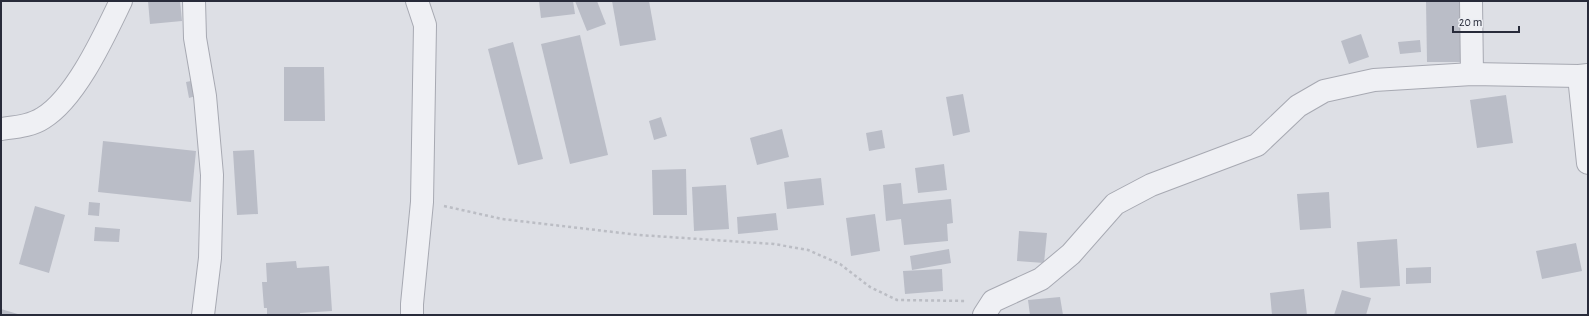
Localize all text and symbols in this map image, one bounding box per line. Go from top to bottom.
scale bar [1453,8,1519,34]
text: 20 m [1459,16,1482,28]

